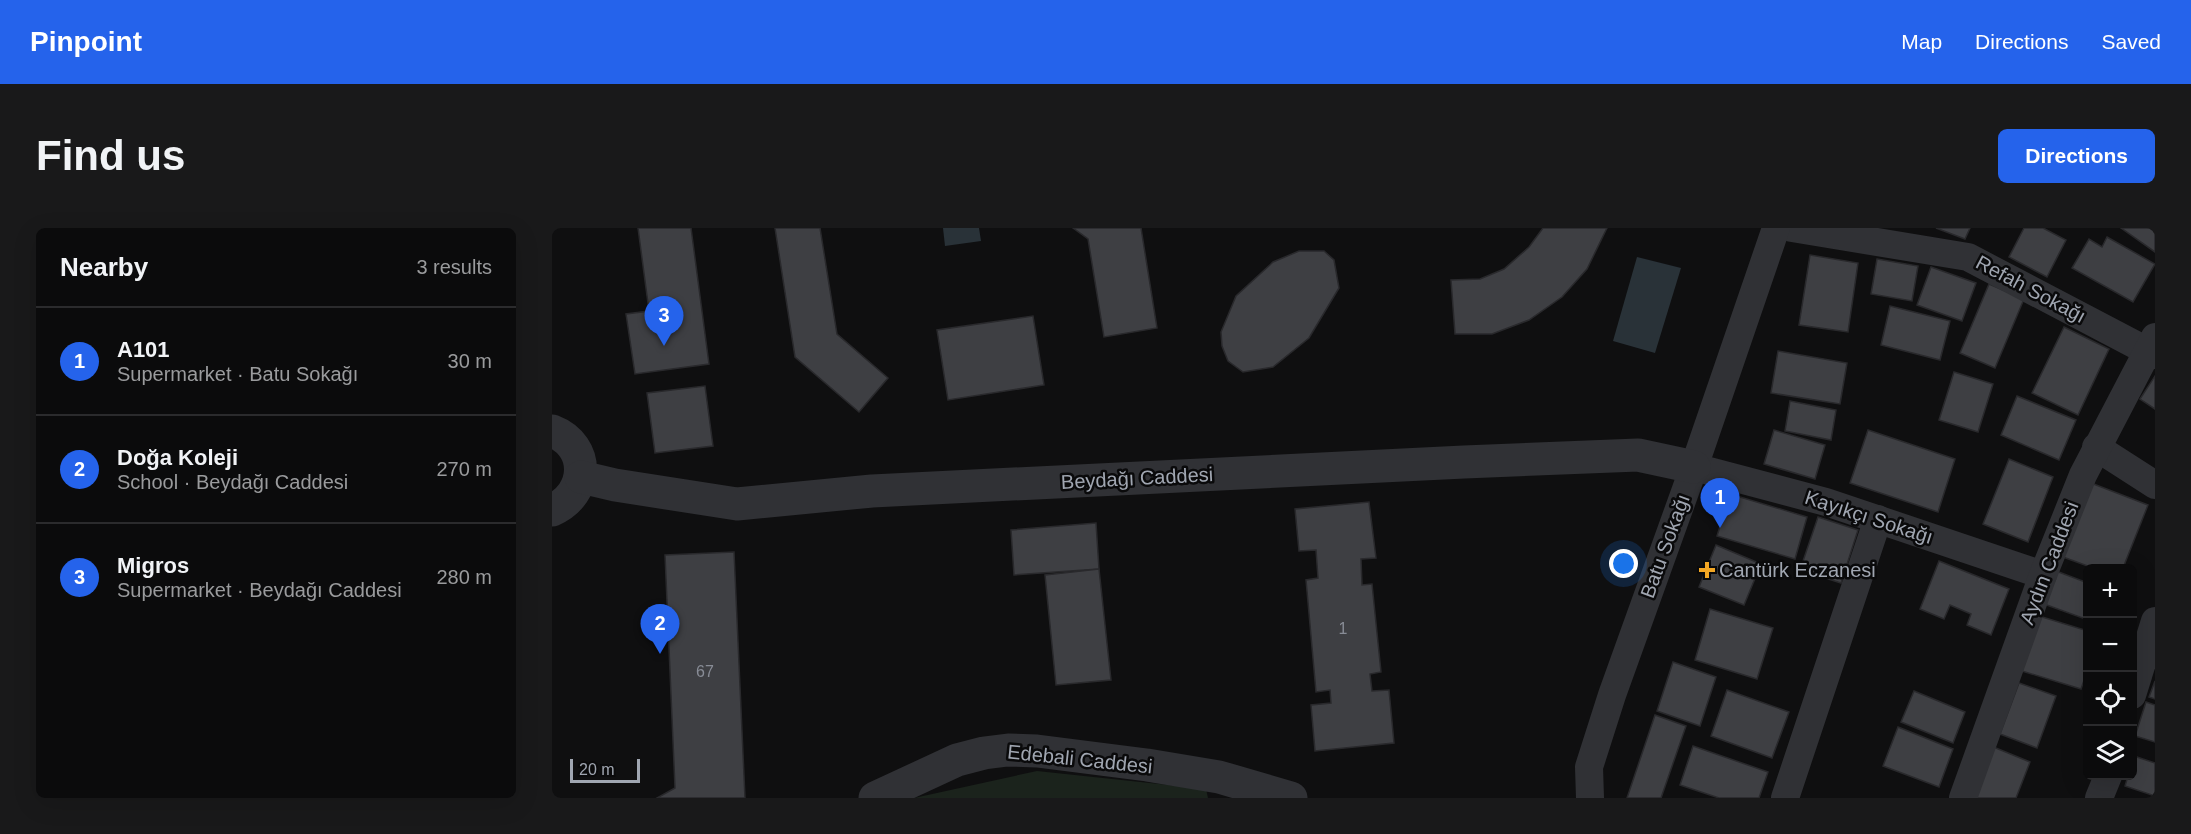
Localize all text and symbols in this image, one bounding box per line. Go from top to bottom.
text: Pinpoint [30,26,142,57]
text: Map [1901,30,1942,53]
text: Directions [1975,30,2068,53]
text: Saved [2101,30,2161,53]
button: Directions [1998,129,2155,183]
text: Find us [36,132,185,179]
street label: Refah Sokağı [1972,251,2090,327]
text: Nearby [60,252,148,282]
text: 3 results [416,256,492,278]
pin: 3 [644,296,684,346]
text: A101 [117,337,170,362]
text: 1 [74,350,85,372]
text: 30 m [448,350,492,372]
text: Supermarket · Batu Sokağı [117,363,358,385]
text: Doğa Koleji [117,445,238,470]
text: 2 [74,458,85,480]
text: 270 m [436,458,492,480]
street label: Beydağı Caddesi [1060,463,1214,493]
text: School · Beydağı Caddesi [117,471,348,493]
pin: 1 [1700,478,1740,528]
street label: Kayıkçı Sokağı [1802,486,1936,548]
street label: Batu Sokağı [1636,491,1694,601]
street label: Aydın Caddesi [2015,499,2083,627]
your location [1609,549,1638,578]
text: Migros [117,553,189,578]
place label: Cantürk Eczanesi [1719,559,1876,581]
marker: Cantürk Eczanesi [1700,563,1714,577]
map controls [2083,564,2137,780]
button: + [2083,564,2137,618]
text: 3 [74,566,85,588]
text: 280 m [436,566,492,588]
text: Supermarket · Beydağı Caddesi [117,579,402,601]
pin: 2 [640,604,680,654]
button: − [2083,618,2137,672]
house number: 1 [1339,620,1348,637]
house number: 67 [696,663,714,680]
button: locate [2083,672,2137,726]
button: layers [2083,726,2137,780]
street label: Edebali Caddesi [1006,740,1154,778]
scale bar [570,756,640,784]
text: 20 m [579,761,615,778]

